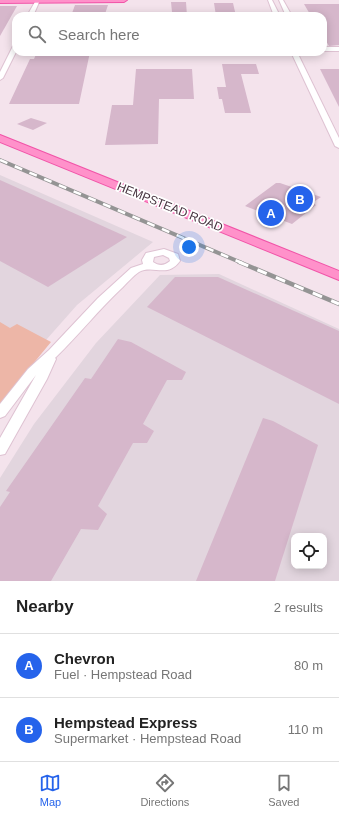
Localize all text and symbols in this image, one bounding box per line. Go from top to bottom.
search box [12,12,327,56]
icon: search [26,23,48,45]
text: Search here [58,26,140,43]
street label: HEMPSTEAD ROAD [115,179,225,235]
pin: B [287,184,313,214]
pin: A [258,198,284,228]
your location [179,237,199,257]
map controls [291,533,327,569]
button: locate [291,533,327,569]
text: Nearby [16,597,74,616]
text: 2 results [274,600,323,615]
text: Chevron [54,650,115,667]
text: A [24,658,34,673]
text: 80 m [294,658,323,673]
text: Fuel · Hempstead Road [54,667,192,682]
text: Hempstead Express [54,714,197,731]
text: B [24,722,34,737]
text: 110 m [288,722,323,737]
text: Supermarket · Hempstead Road [54,731,241,746]
tab: Map [39,772,61,808]
tab: Directions [140,772,189,808]
tab: Saved [268,772,299,808]

